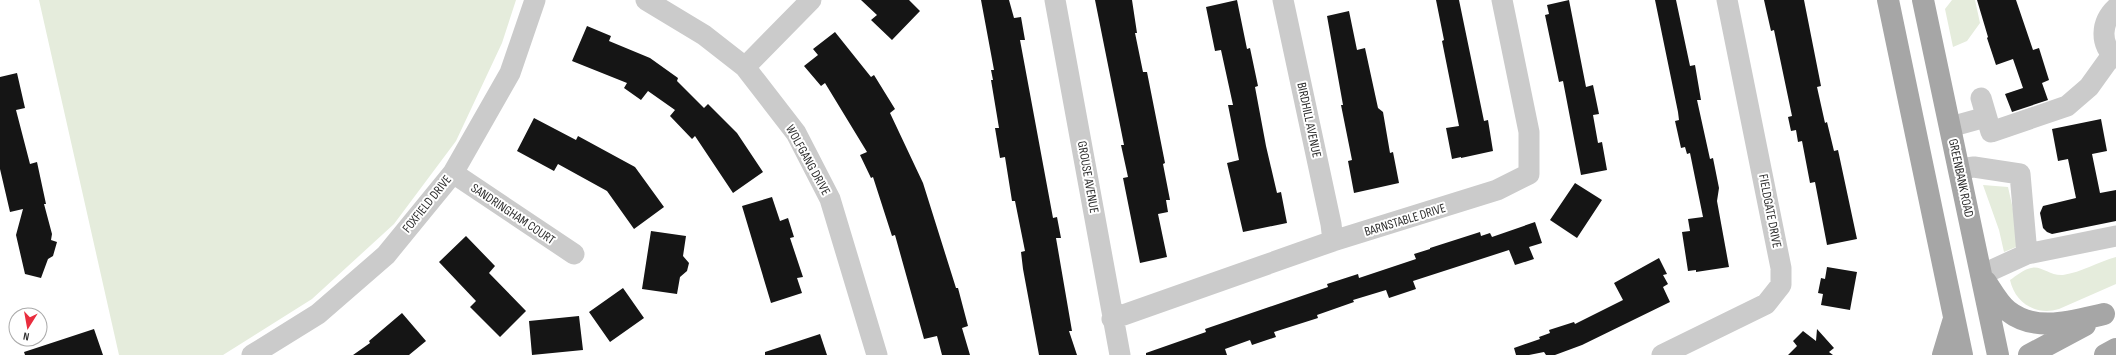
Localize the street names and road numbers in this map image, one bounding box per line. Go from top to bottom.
street label: BIRDHILL AVENUE [1293,81,1325,159]
street label: WOLFGANG DRIVE [782,122,834,198]
street label: GREENBANK ROAD [1945,137,1977,219]
street label: GROUSE AVENUE [1074,140,1102,214]
street label: FOXFIELD DRIVE [399,172,455,236]
street label: FIELDGATE DRIVE [1755,173,1785,249]
street label: SANDRINGHAM COURT [468,180,558,248]
street label: BARNSTABLE DRIVE [1362,200,1448,240]

